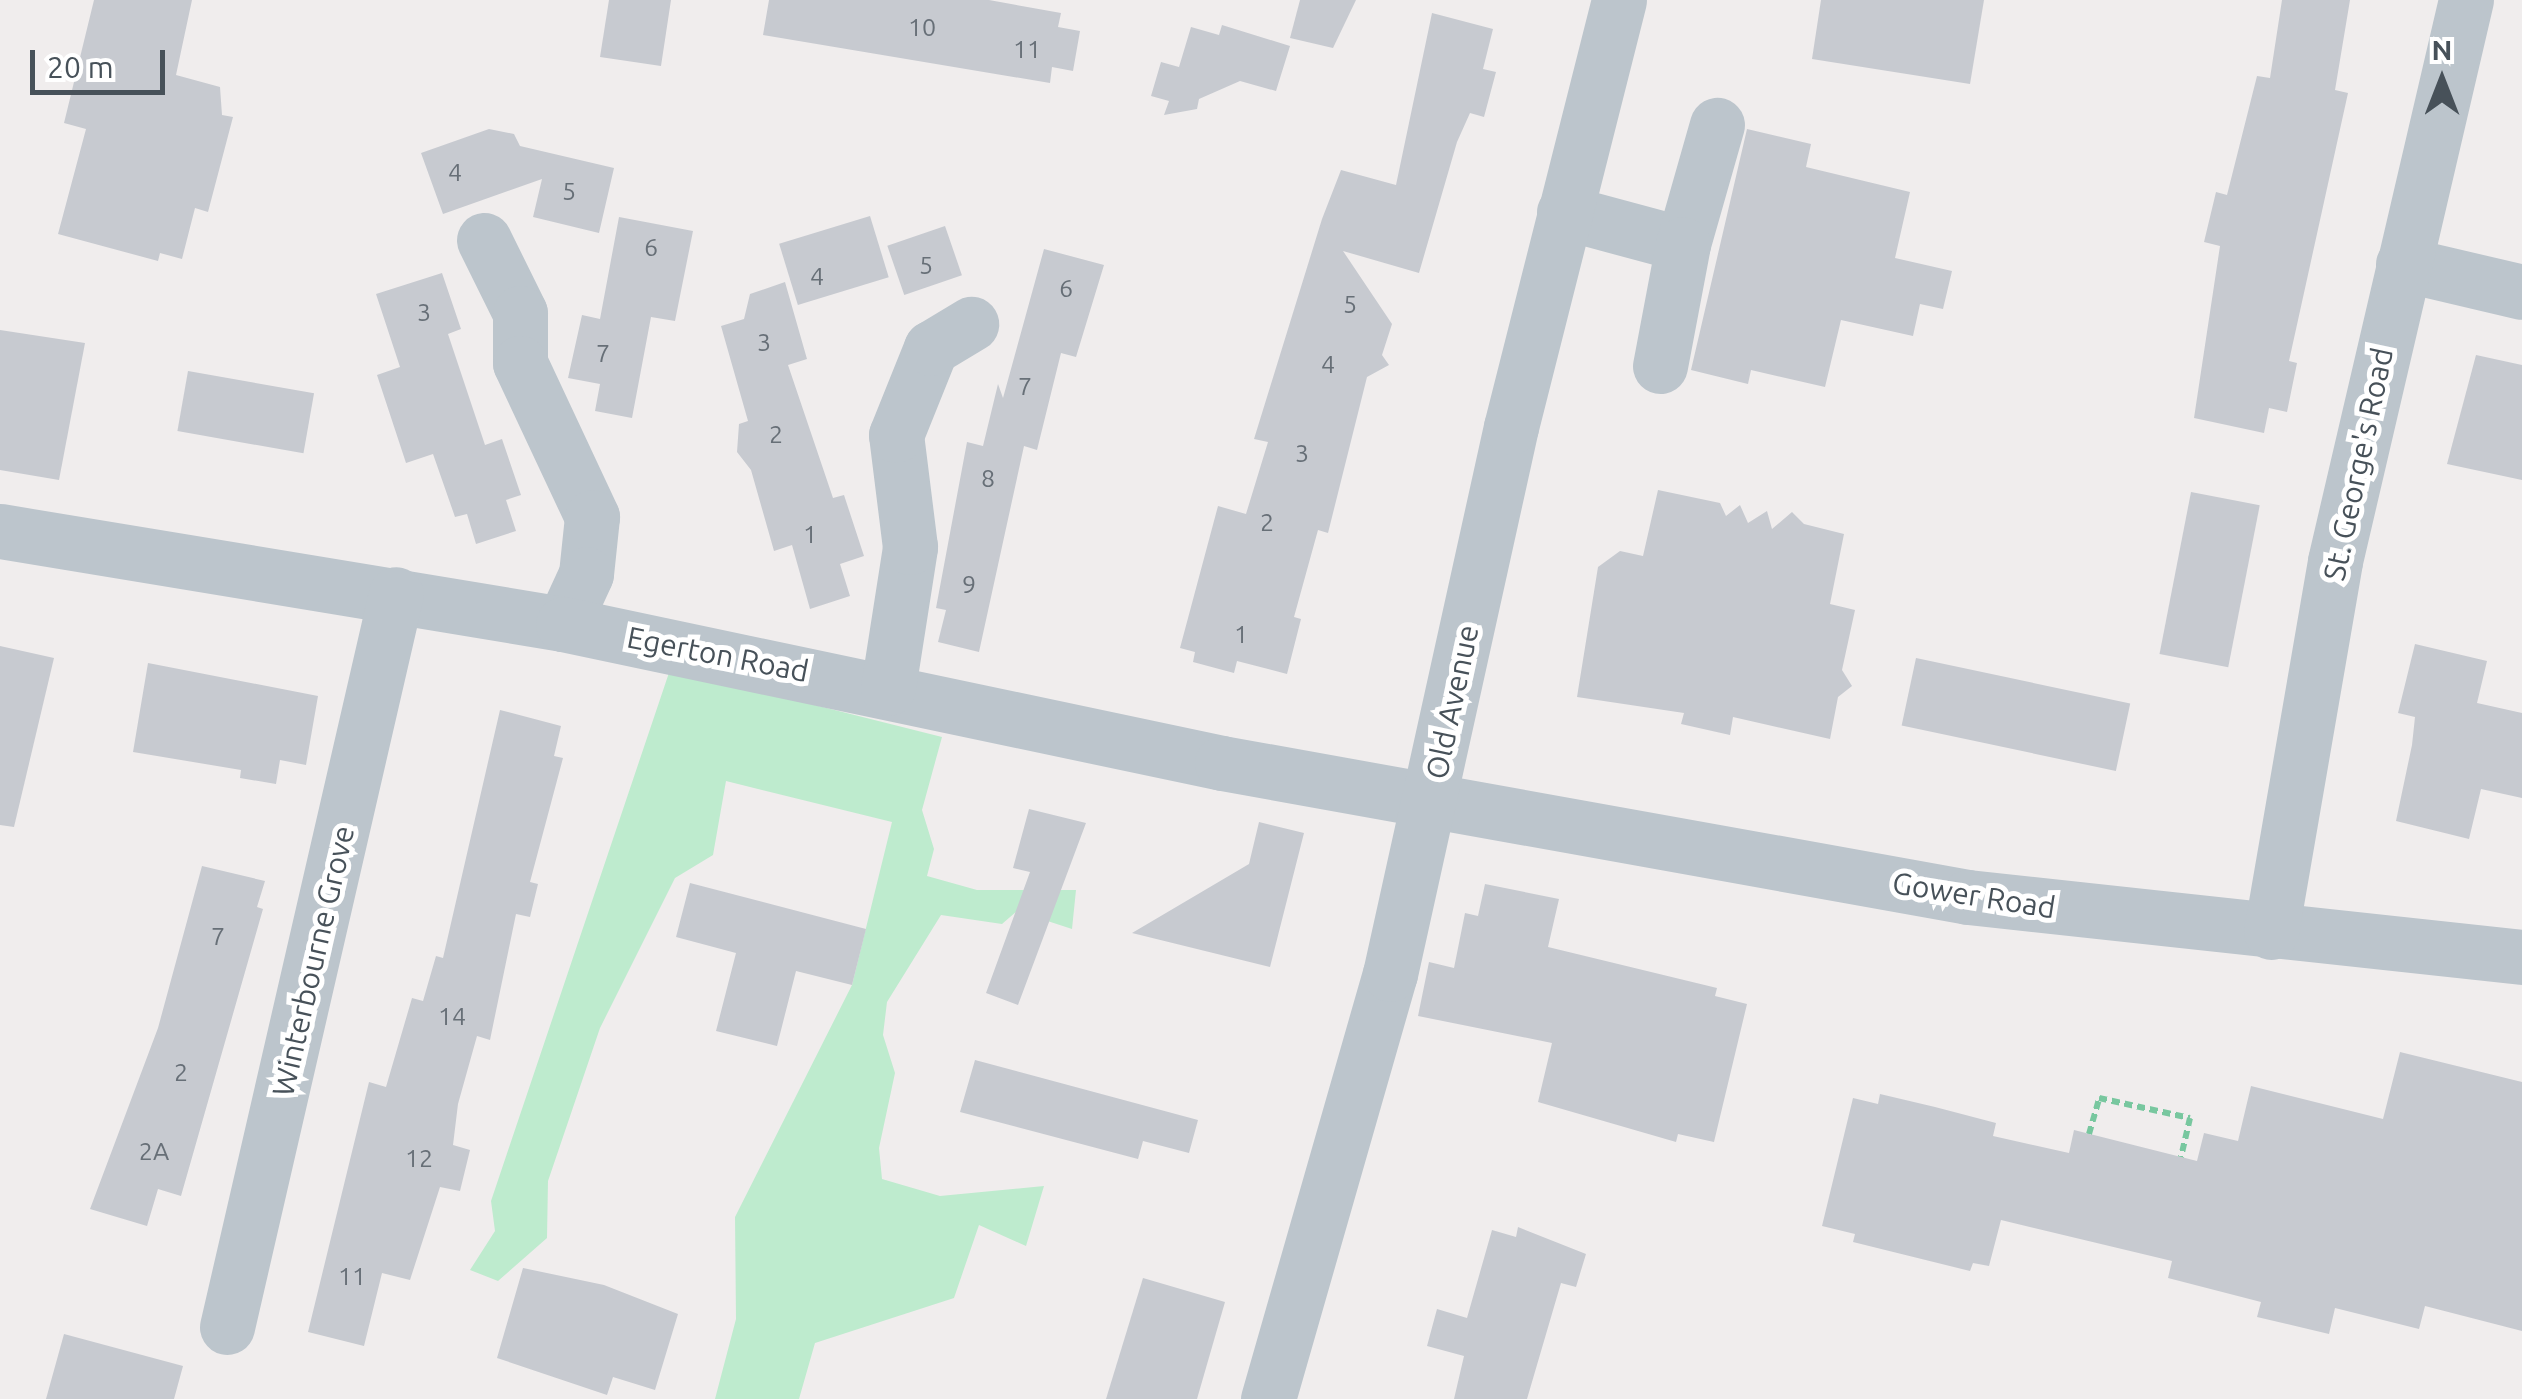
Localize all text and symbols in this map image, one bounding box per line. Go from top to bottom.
house number: 10 [908,12,936,42]
scale bar [35,30,170,92]
north arrow [2392,30,2492,130]
house number: 11 [1013,34,1041,64]
text: N [2432,34,2452,65]
text: 20 m [47,50,114,84]
house number: 4 [448,157,462,187]
house number: 5 [562,176,576,206]
house number: 6 [644,232,658,262]
house number: 5 [919,250,933,280]
house number: 4 [810,261,824,291]
house number: 6 [1059,273,1073,303]
house number: 5 [1343,289,1357,319]
house number: 3 [417,297,431,327]
house number: 3 [757,327,771,357]
house number: 7 [596,338,610,368]
street label: St. George's Road [2316,344,2400,584]
house number: 4 [1321,349,1335,379]
house number: 7 [1018,371,1032,401]
house number: 2 [769,419,783,449]
house number: 3 [1295,438,1309,468]
house number: 8 [981,463,995,493]
house number: 2 [1260,507,1274,537]
house number: 1 [803,519,817,549]
house number: 9 [962,569,976,599]
street label: Egerton Road [624,619,812,689]
house number: 1 [1234,619,1248,649]
street label: Old Avenue [1418,622,1486,782]
street label: Winterbourne Grove [264,822,362,1100]
street label: Gower Road [1890,864,2058,926]
house number: 7 [211,921,225,951]
house number: 14 [438,1001,466,1031]
house number: 2 [174,1057,188,1087]
house number: 2A [139,1136,169,1166]
house number: 12 [405,1143,433,1173]
house number: 11 [338,1261,366,1291]

